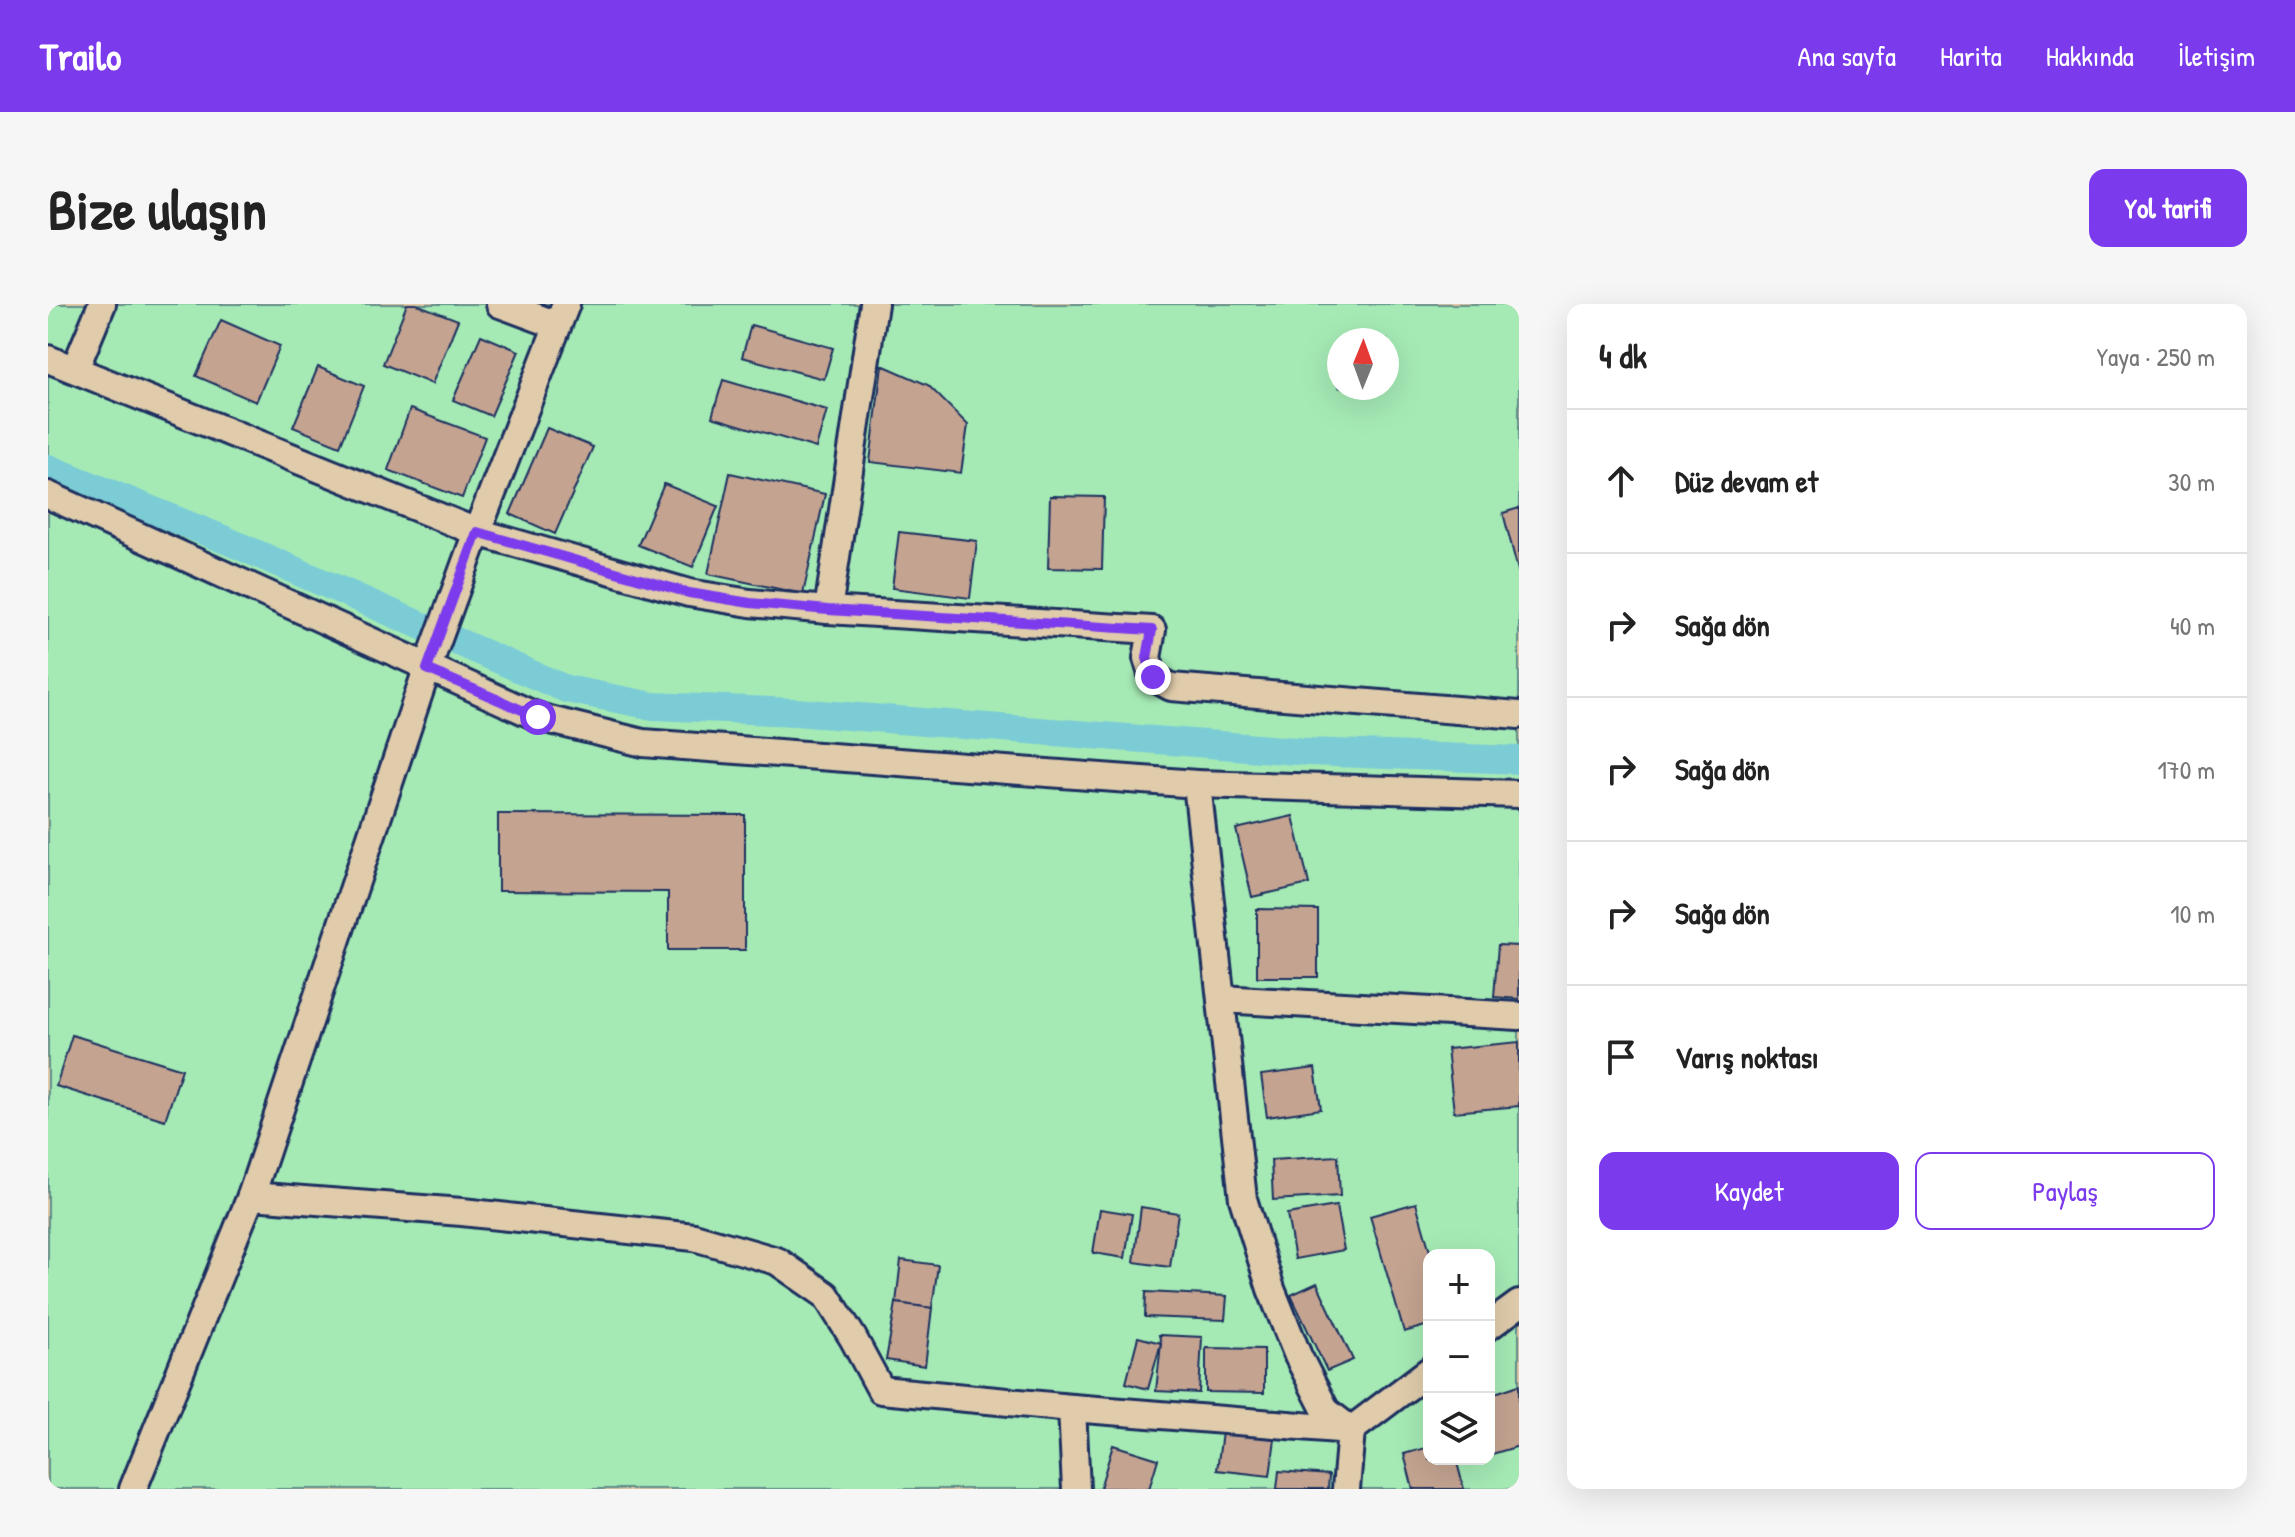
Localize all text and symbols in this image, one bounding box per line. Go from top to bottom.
text: Trailo [40,30,121,82]
text: Ana sayfa [1798,37,1896,75]
text: Harita [1940,37,2002,75]
text: Hakkında [2046,37,2134,75]
text: İletişim [2178,37,2255,75]
button: Yol tarifi [2089,169,2247,247]
text: Bize ulaşın [48,171,267,246]
north arrow [1327,328,1399,400]
text: 4 dk [1599,333,1647,379]
text: Yaya · 250 m [2096,339,2215,374]
icon: ahead [1599,459,1643,503]
text: Düz devam et [1675,461,1818,501]
text: 30 m [2168,464,2215,499]
icon: right [1599,603,1643,647]
text: Sağa dön [1675,605,1770,645]
text: 40 m [2170,608,2215,643]
route end [1135,659,1171,695]
route start [520,699,556,735]
icon: right [1599,747,1643,791]
text: Sağa dön [1675,749,1770,789]
text: 170 m [2157,752,2215,787]
icon: right [1599,891,1643,935]
text: Sağa dön [1675,893,1770,933]
text: 10 m [2170,896,2215,931]
icon: arrive [1599,1035,1643,1079]
text: Varış noktası [1675,1037,1819,1077]
button: Kaydet [1599,1152,1899,1230]
button: Paylaş [1915,1152,2215,1230]
map controls [1423,1249,1495,1465]
button: + [1423,1249,1495,1321]
button: − [1423,1321,1495,1393]
button: layers [1423,1393,1495,1465]

